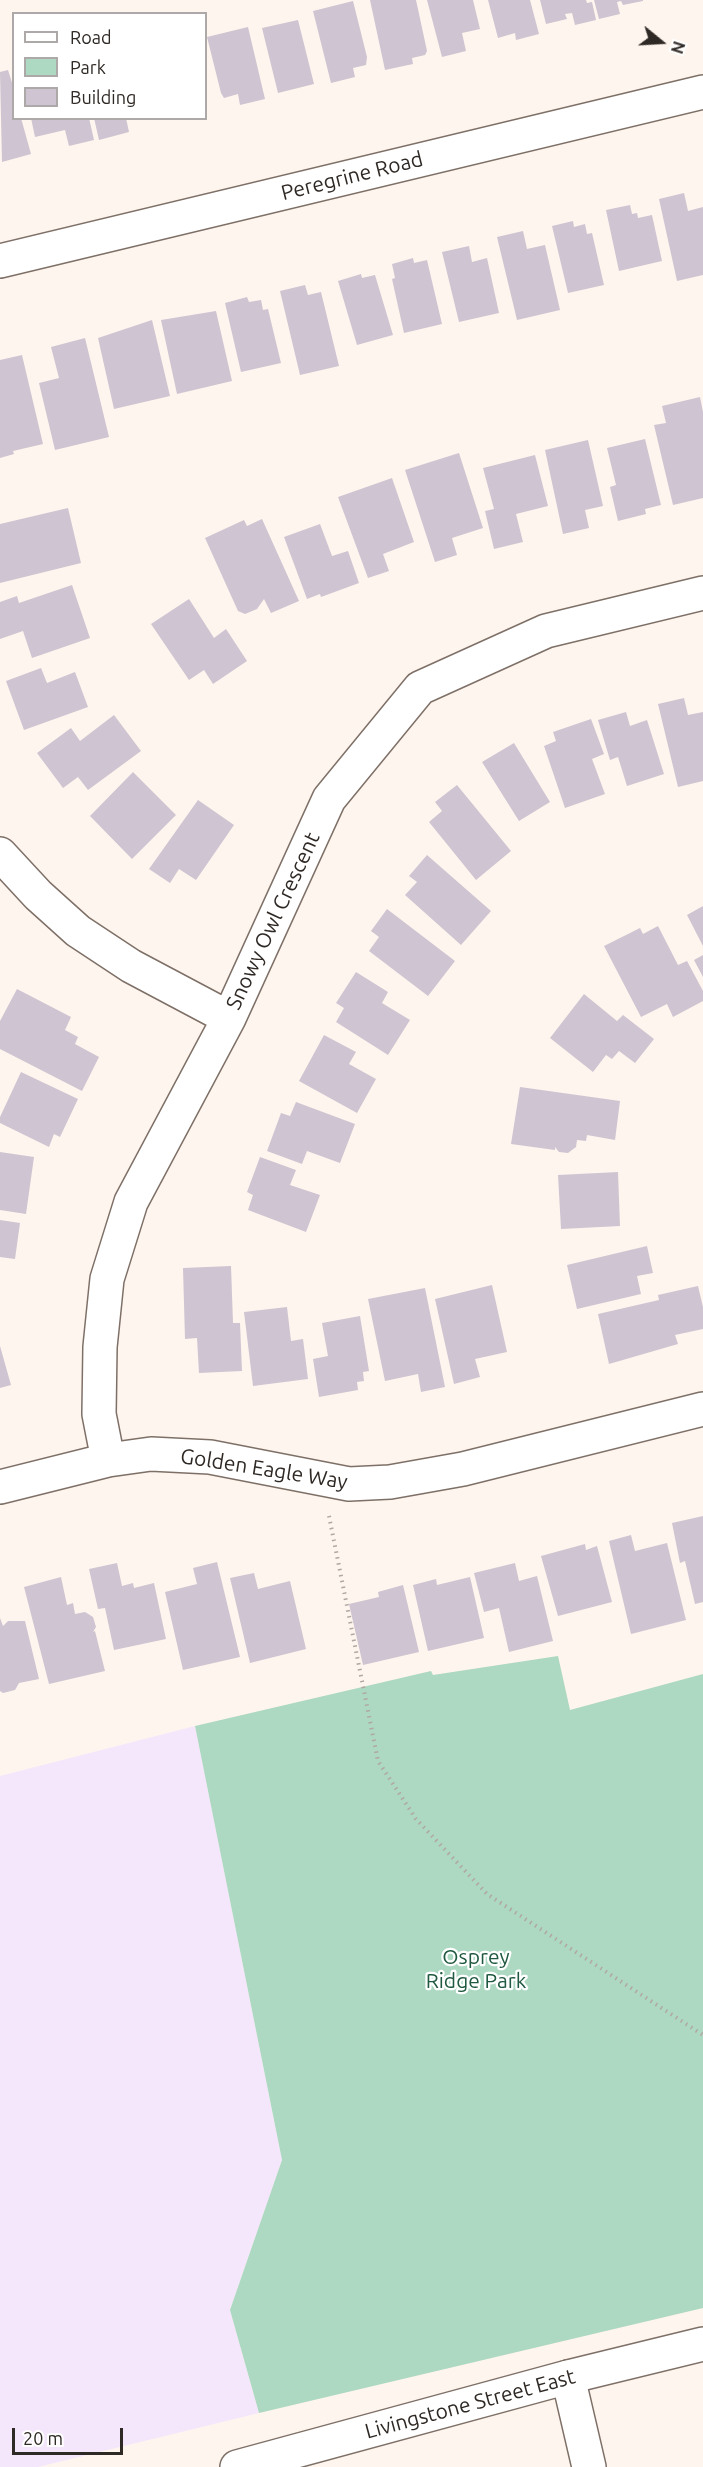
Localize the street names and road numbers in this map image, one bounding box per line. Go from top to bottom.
street label: Peregrine Road [279,146,425,206]
street label: Snowy Owl Crescent [221,828,325,1014]
street label: Golden Eagle Way [179,1443,349,1495]
street label: Livingstone Street East [362,2364,578,2444]

